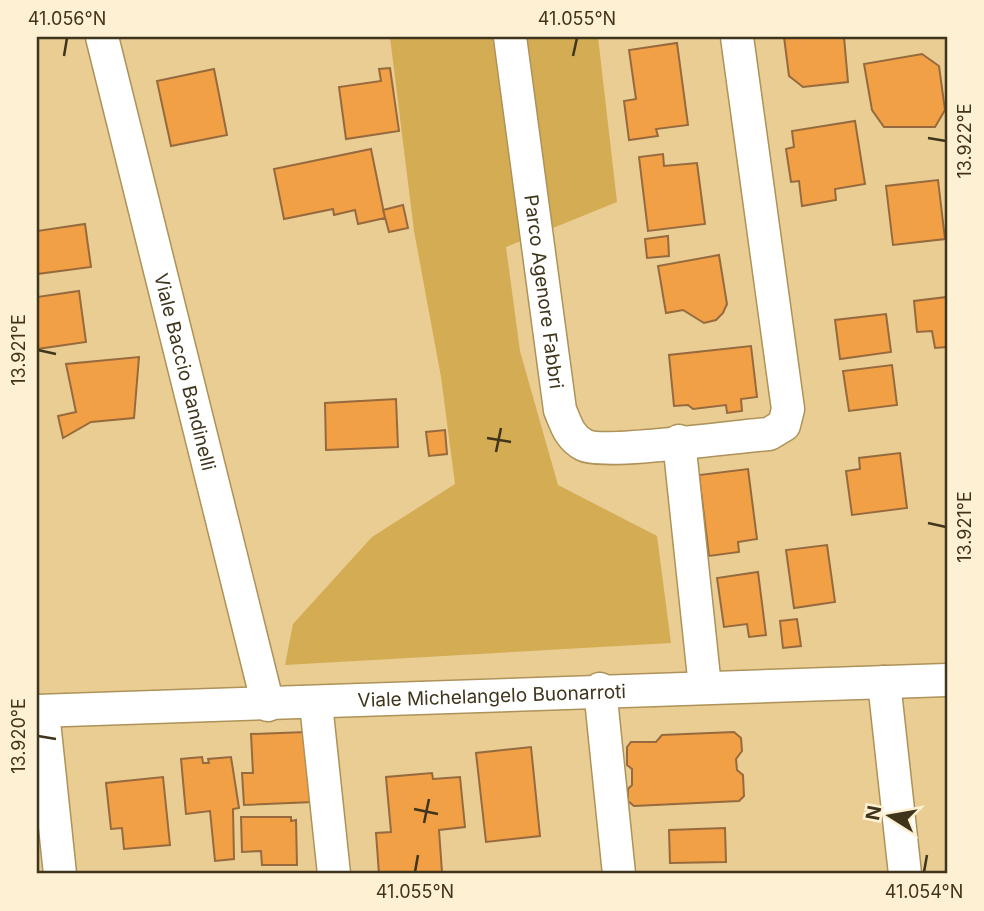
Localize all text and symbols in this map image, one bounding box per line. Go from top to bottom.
text: 41.056°N [28,8,106,29]
text: 41.055°N [538,8,616,29]
text: 13.922°E [954,103,975,179]
street label: Parco Agenore Fabbri [519,193,568,390]
street label: Viale Baccio Bandinelli [149,271,220,473]
text: 13.921°E [8,314,29,386]
text: 13.921°E [954,491,975,563]
street label: Viale Michelangelo Buonarroti [357,680,626,712]
text: 13.920°E [8,698,29,774]
north arrow [855,782,925,852]
text: N [861,804,886,822]
text: 41.055°N [376,881,454,902]
text: 41.054°N [885,881,963,902]

